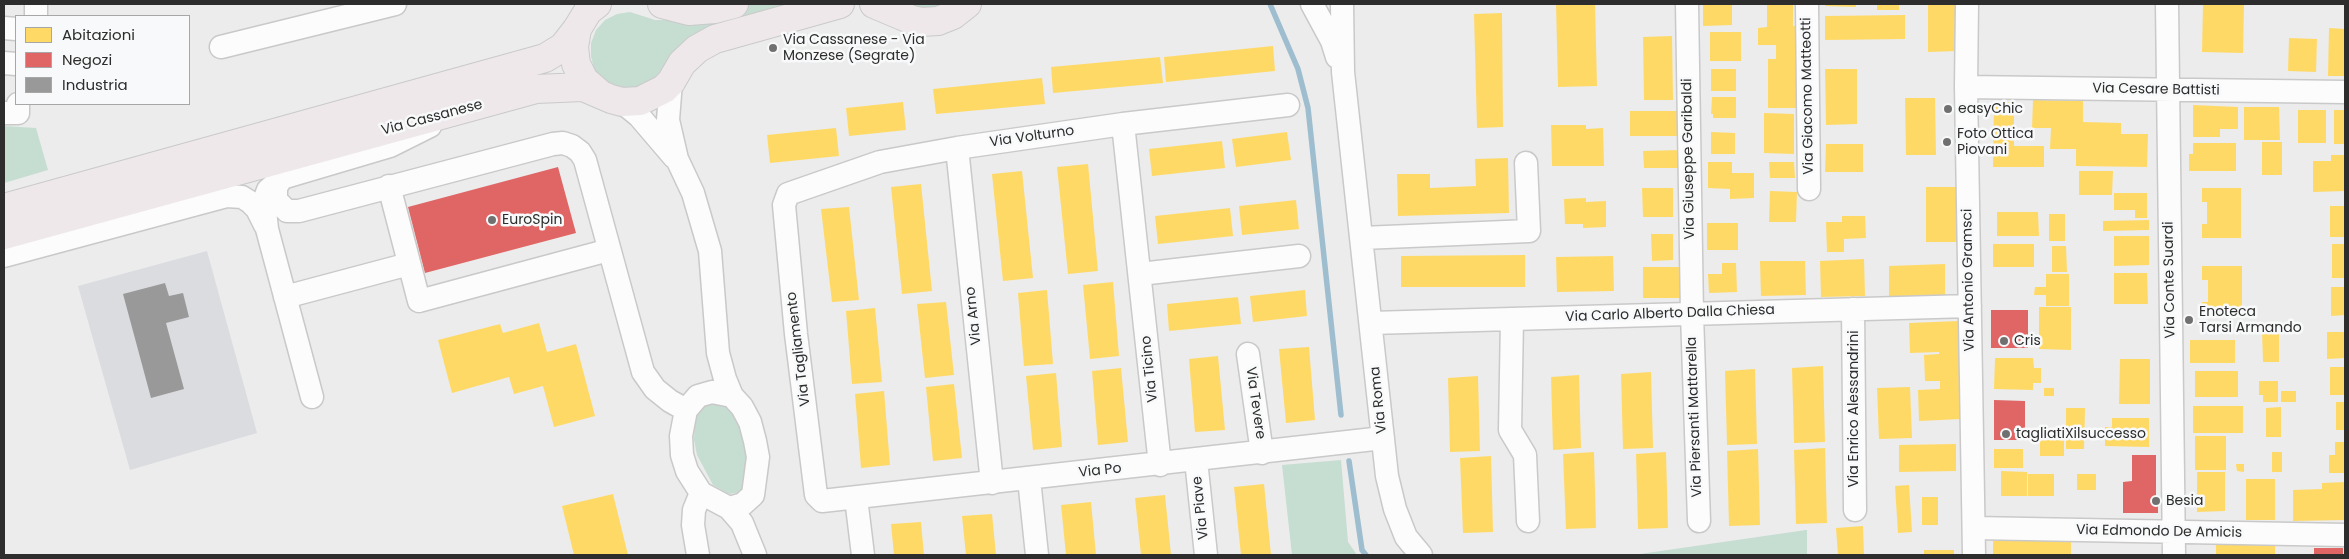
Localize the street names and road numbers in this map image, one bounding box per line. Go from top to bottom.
street label: Via Giacomo Matteotti [1798,17,1818,175]
street label: Via Giuseppe Garibaldi [1679,78,1699,240]
street label: Via Cesare Battisti [2092,80,2220,100]
street label: Via Cassanese [380,96,484,140]
street label: Via Volturno [989,123,1075,151]
street label: Via Antonio Gramsci [1959,208,1979,352]
street label: Via Conte Suardi [2161,221,2179,339]
street label: Via Arno [963,286,985,346]
street label: Via Tagliamento [784,291,814,407]
street label: Via Carlo Alberto Dalla Chiesa [1565,302,1775,326]
street label: Via Enrico Alessandrini [1846,330,1862,488]
street label: Via Ticino [1138,335,1162,403]
street label: Via Piersanti Mattarella [1684,336,1706,498]
street label: Via Tevere [1242,366,1268,440]
street label: Via Roma [1367,366,1391,434]
street label: Via Po [1078,460,1122,482]
street label: Via Piave [1189,475,1213,541]
street label: Via Edmondo De Amicis [2076,522,2242,542]

